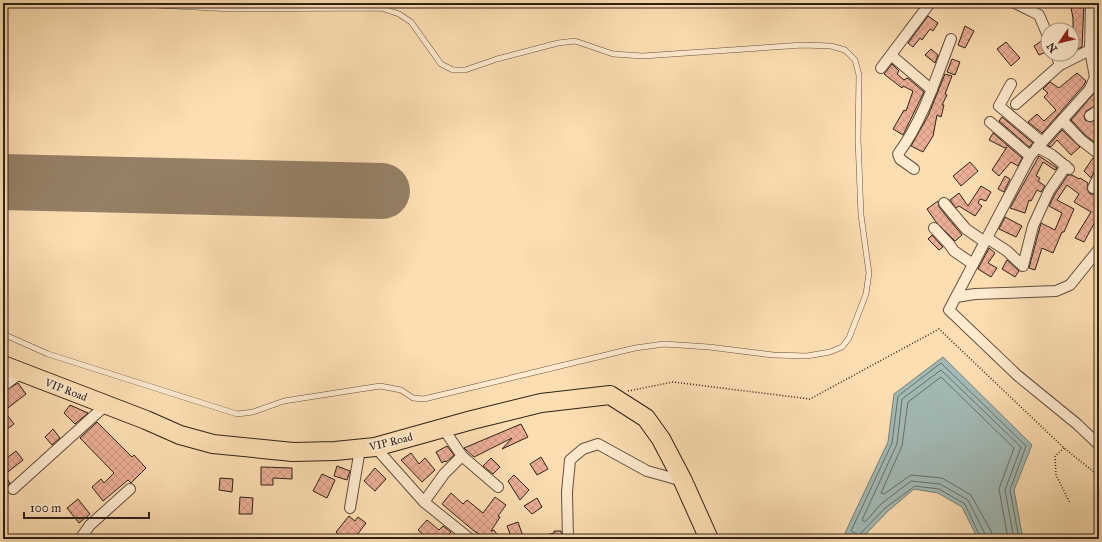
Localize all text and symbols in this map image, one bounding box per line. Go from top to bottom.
north arrow [1040,22,1080,62]
text: N [1044,39,1060,55]
street label: VIP Road [42,376,90,404]
street label: VIP Road [367,430,415,454]
scale bar [24,494,149,520]
text: 100 m [30,501,61,515]

